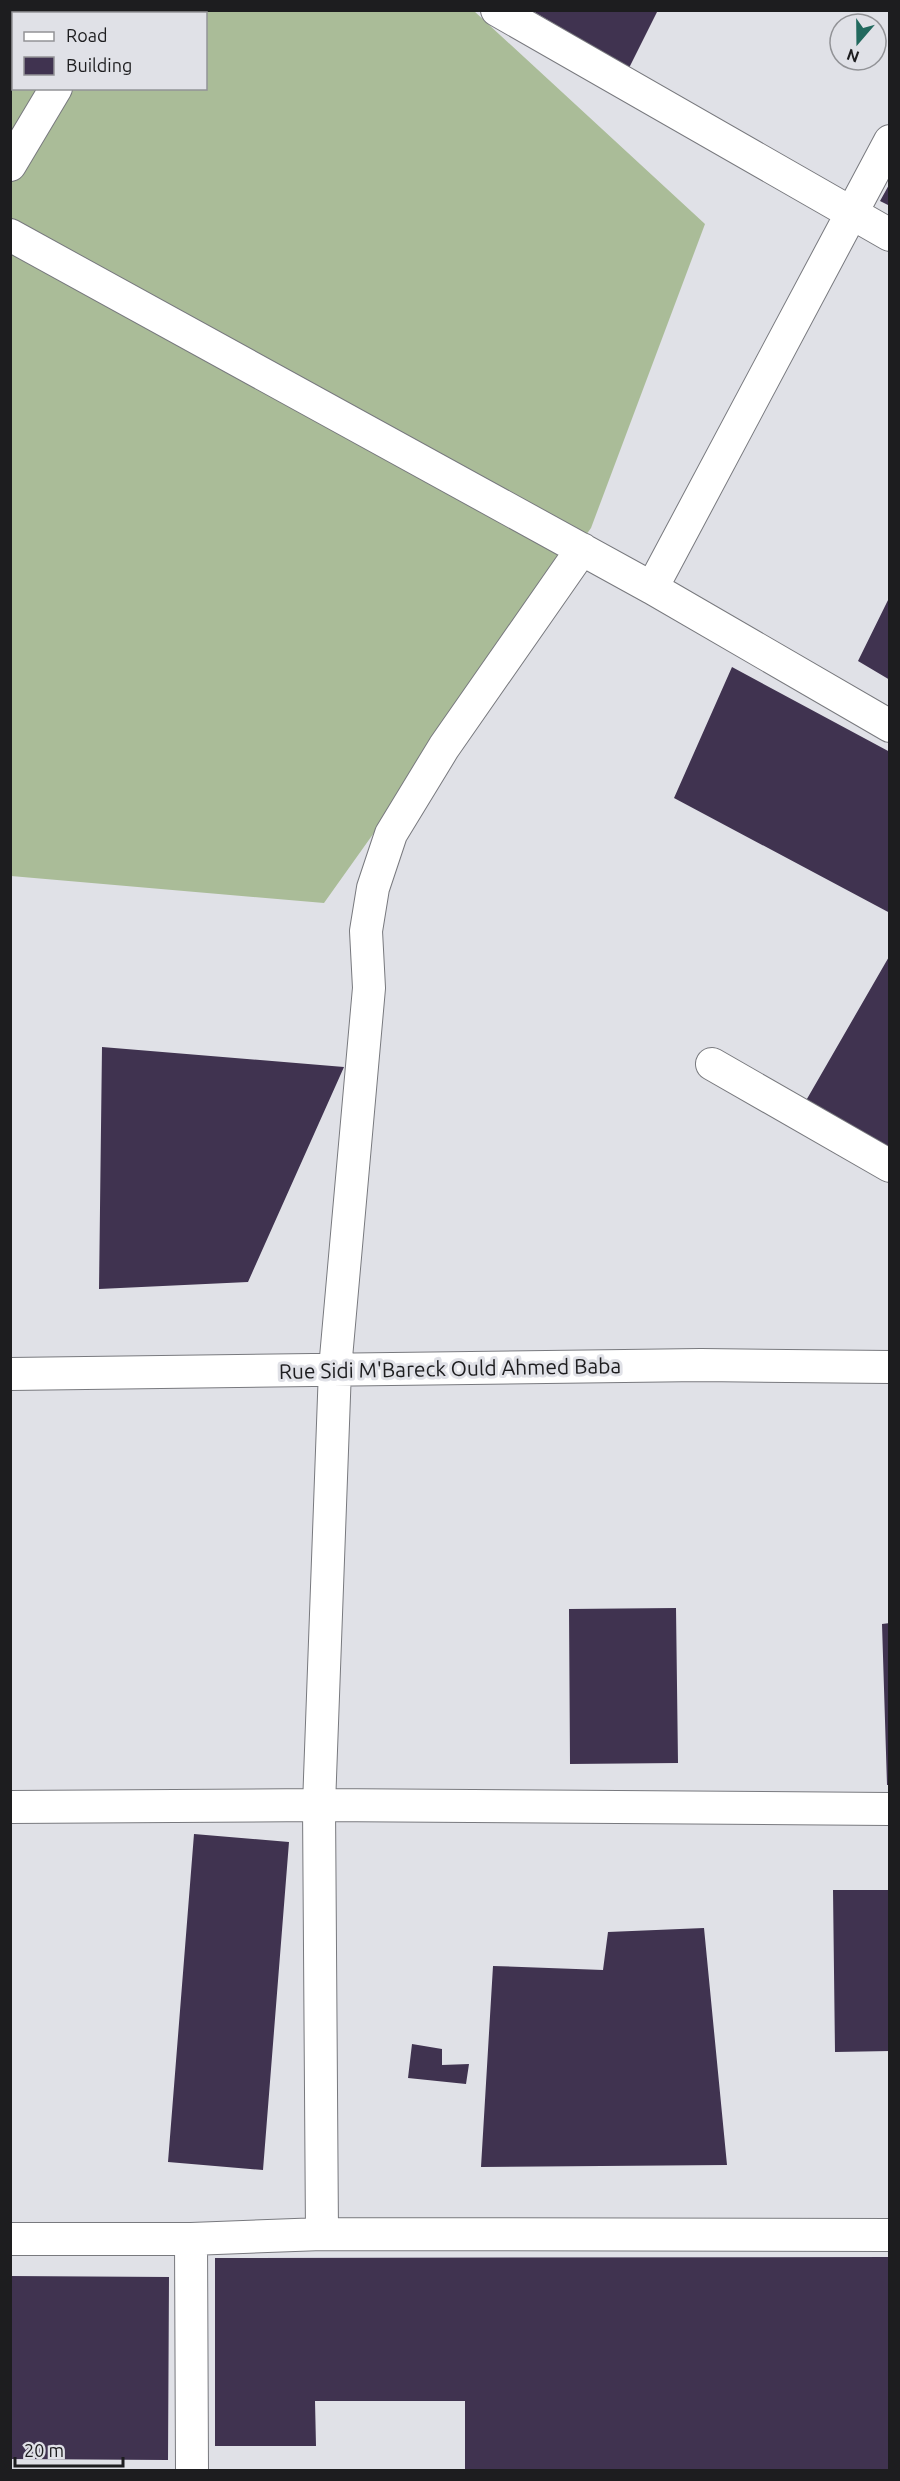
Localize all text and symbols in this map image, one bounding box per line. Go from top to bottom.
legend [12,12,207,90]
north arrow [828,12,888,72]
text: Road [66,25,108,45]
text: N [844,46,862,67]
text: Building [66,55,132,75]
street label: Rue Sidi M'Bareck Ould Ahmed Baba [279,1353,621,1383]
scale bar [15,2430,123,2468]
text: 20 m [24,2440,64,2460]

